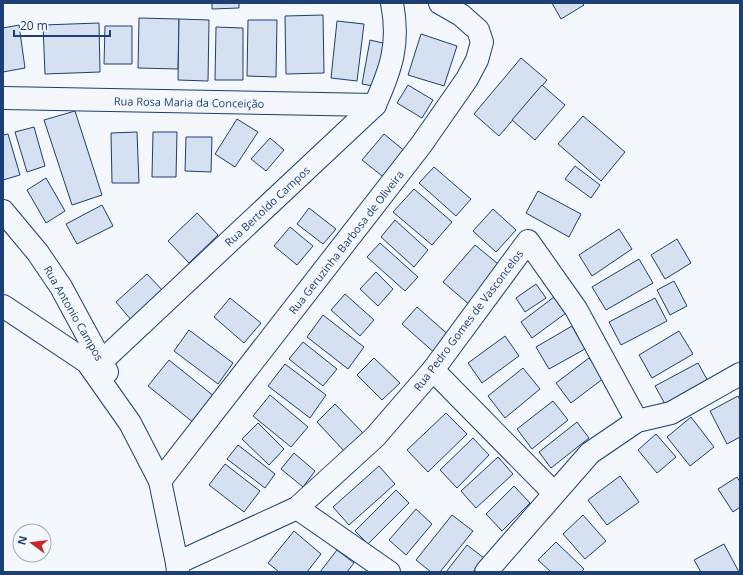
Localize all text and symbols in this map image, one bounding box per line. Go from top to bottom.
scale bar [14,12,110,38]
text: 20 m [20,17,48,34]
street label: Rua Rosa Maria da Conceição [114,93,265,111]
street label: Rua Bertoldo Campos [221,162,313,250]
street label: Rua Geruzinha Barbosa de Oliveira [285,167,407,317]
street label: Rua Pedro Gomes de Vasconcelos [410,246,526,394]
street label: Rua Antonio Campos [41,263,107,363]
north arrow [12,523,52,563]
text: N [13,534,30,547]

